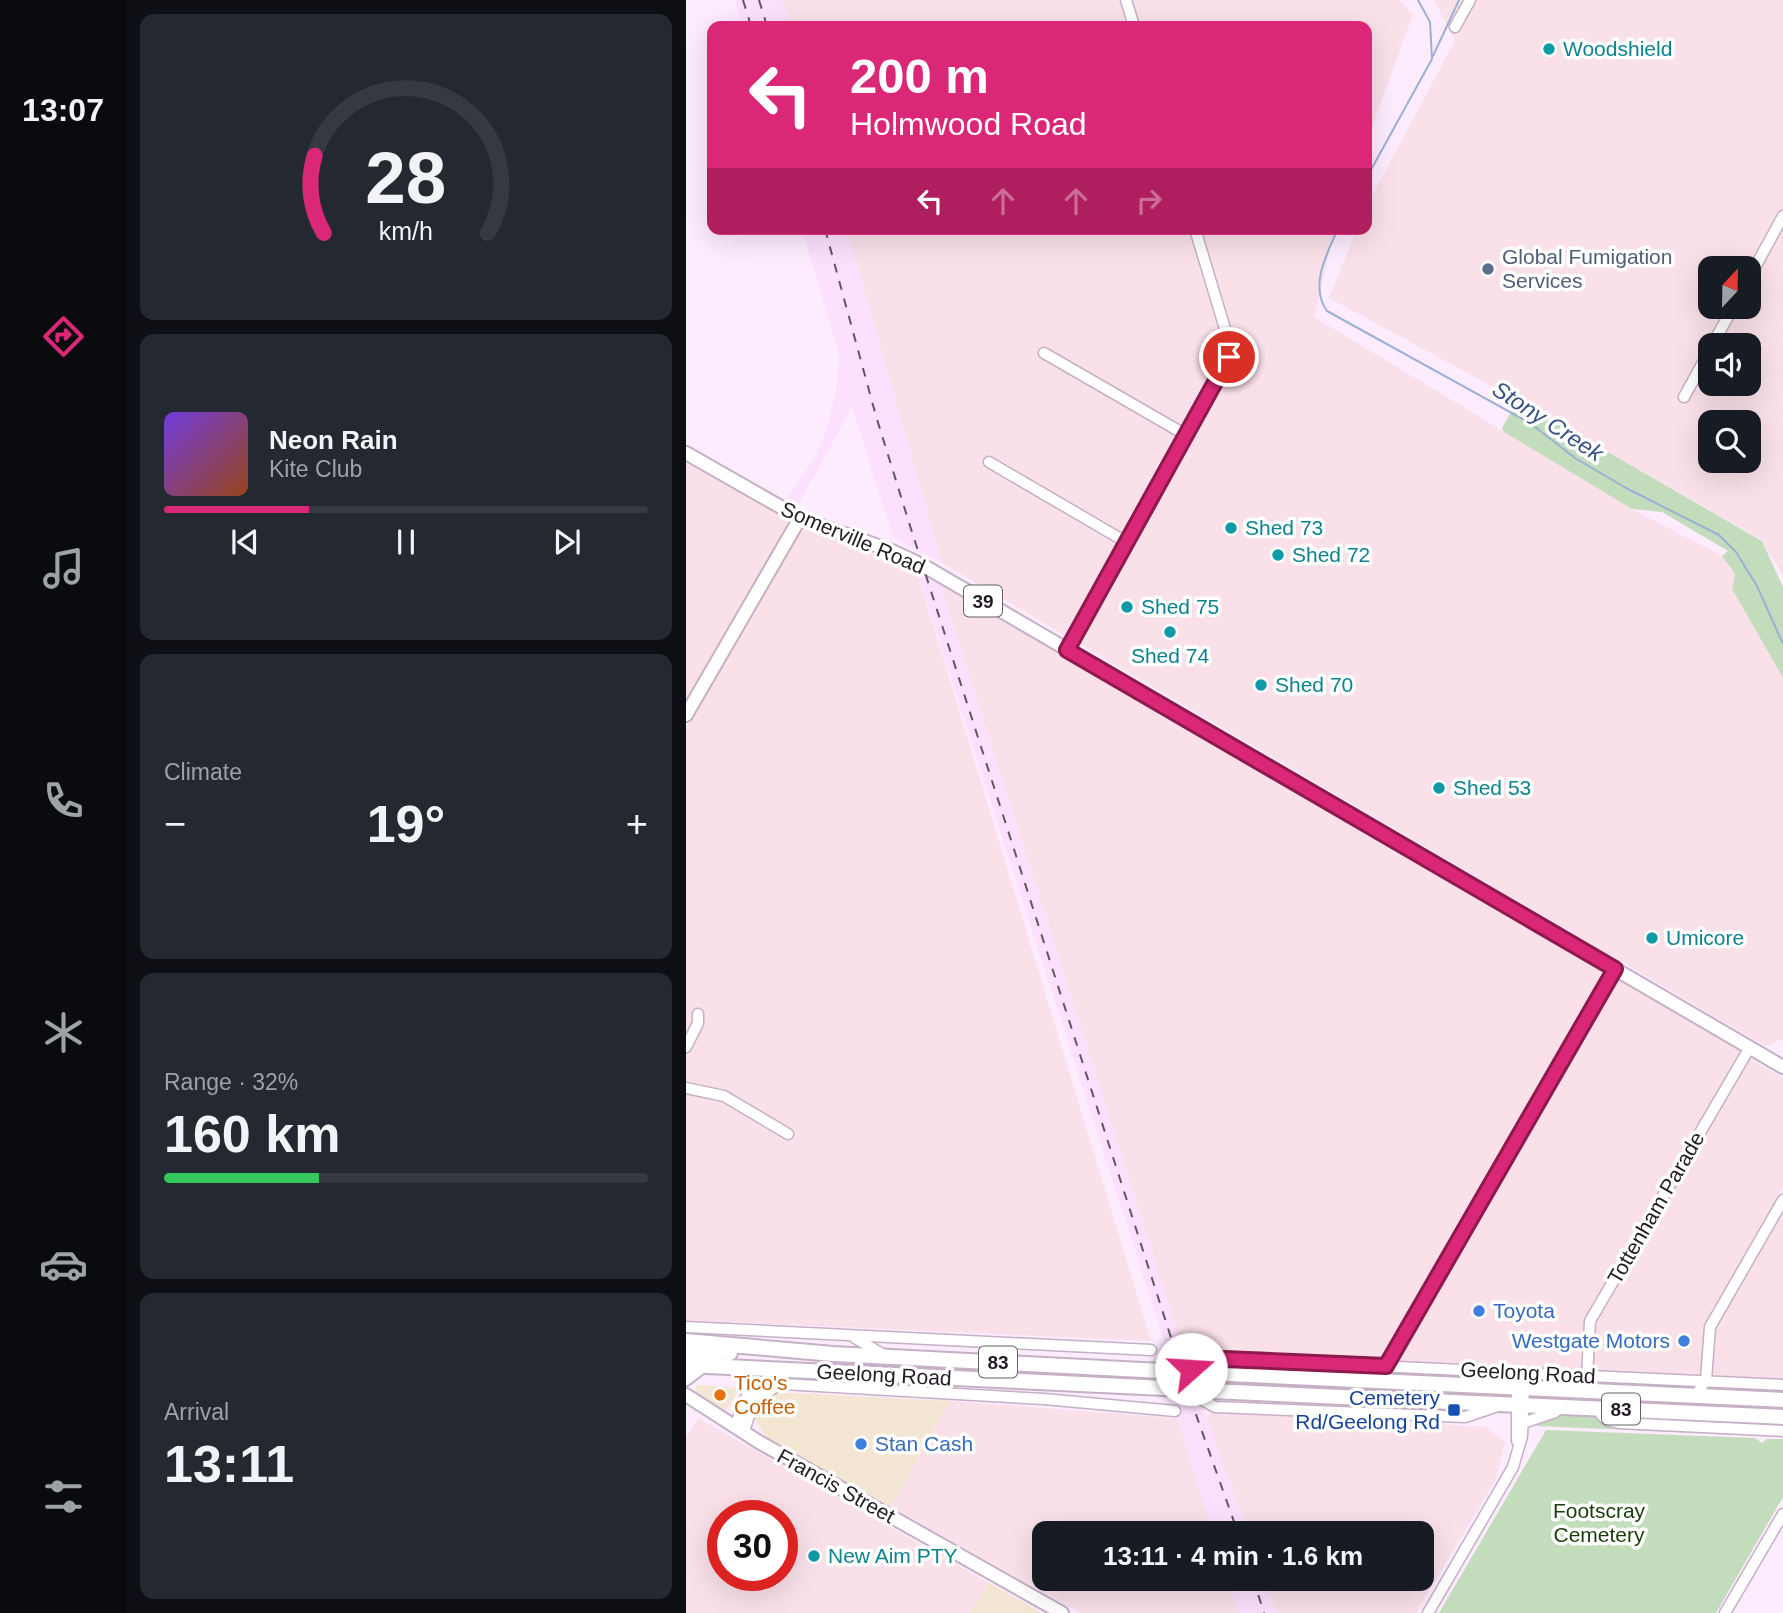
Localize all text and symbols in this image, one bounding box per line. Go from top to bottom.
place label: Woodshield [1563,37,1672,60]
marker: Woodshield [1541,41,1557,57]
icon: left [735,49,826,140]
text: 200 m [850,49,989,103]
text: 13:07 [22,92,104,128]
text: Holmwood Road [850,106,1087,142]
text: 28 [366,137,446,218]
icon: left [911,182,949,220]
icon: ahead [984,182,1022,220]
icon: ahead [1057,182,1095,220]
icon: right [1130,182,1168,220]
text: km/h [379,217,433,245]
place label: Global Fumigation Services [1502,245,1672,292]
north arrow [1698,256,1760,318]
map controls [1698,256,1761,473]
marker: Global Fumigation Services [1480,261,1496,277]
icon: directions [39,312,88,361]
pin [1199,327,1259,387]
button: sound [1698,333,1761,396]
icon: arrive [1210,338,1248,376]
water label: Stony Creek [1488,376,1609,467]
button: search [1698,410,1761,473]
text: Neon Rain [269,425,398,455]
text: Kite Club [269,456,362,482]
street label: Somerville Road [778,497,929,578]
place label: Shed 73 [1245,516,1323,539]
marker: Shed 73 [1223,520,1239,536]
icon: previous [226,523,264,561]
icon: pause [387,523,425,561]
icon: next [548,523,586,561]
place label: Shed 72 [1292,543,1370,566]
icon: music [39,544,88,593]
marker: Shed 72 [1270,547,1286,563]
road number: 39 [964,586,1002,616]
place label: Shed 75 [1141,595,1219,618]
marker: Shed 75 [1119,599,1135,615]
marker: Shed 74 [1162,624,1178,640]
place label: Shed 74 [1131,644,1209,667]
place label: Shed 70 [1275,673,1353,696]
marker: Shed 70 [1253,677,1269,693]
text: Climate [164,759,242,785]
icon: phone [39,776,88,825]
place label: Shed 53 [1453,776,1531,799]
marker: Shed 53 [1431,780,1447,796]
text: 19° [367,795,445,853]
text: − [164,803,186,845]
text: + [626,803,648,845]
place label: Umicore [1666,926,1744,949]
marker: Umicore [1644,930,1660,946]
icon: climate [39,1008,88,1057]
text: Range · 32% [164,1069,298,1095]
text: 160 km [164,1105,340,1163]
street label: Tottenham Parade [1603,1128,1708,1288]
icon: car [39,1240,88,1289]
place label: Toyota [1493,1299,1555,1322]
marker: Toyota [1471,1303,1487,1319]
place label: Westgate Motors [1512,1329,1670,1352]
position arrow [1154,1332,1228,1406]
marker: Westgate Motors [1676,1333,1692,1349]
road number: 83 [979,1346,1017,1378]
street label: Geelong Road [1460,1357,1596,1388]
street label: Geelong Road [816,1359,952,1390]
place label: Tico's Coffee [734,1371,796,1418]
place label: Cemetery Rd/Geelong Rd [1295,1386,1440,1433]
marker: Tico's Coffee [712,1387,728,1403]
road number: 83 [1602,1394,1640,1424]
text: Arrival [164,1399,229,1425]
marker: Cemetery Rd/Geelong Rd [1446,1402,1462,1418]
place label: Stan Cash [875,1432,973,1455]
text: 13:11 [164,1435,294,1493]
marker: Stan Cash [853,1436,869,1452]
street label: Francis Street [774,1444,899,1527]
icon: filters [39,1472,88,1521]
park label: Footscray Cemetery [1553,1499,1646,1546]
speed limit sign: 30 [707,1500,798,1591]
text: 13:11 · 4 min · 1.6 km [1103,1541,1363,1571]
place label: New Aim PTY [828,1544,958,1567]
marker: New Aim PTY [806,1548,822,1564]

